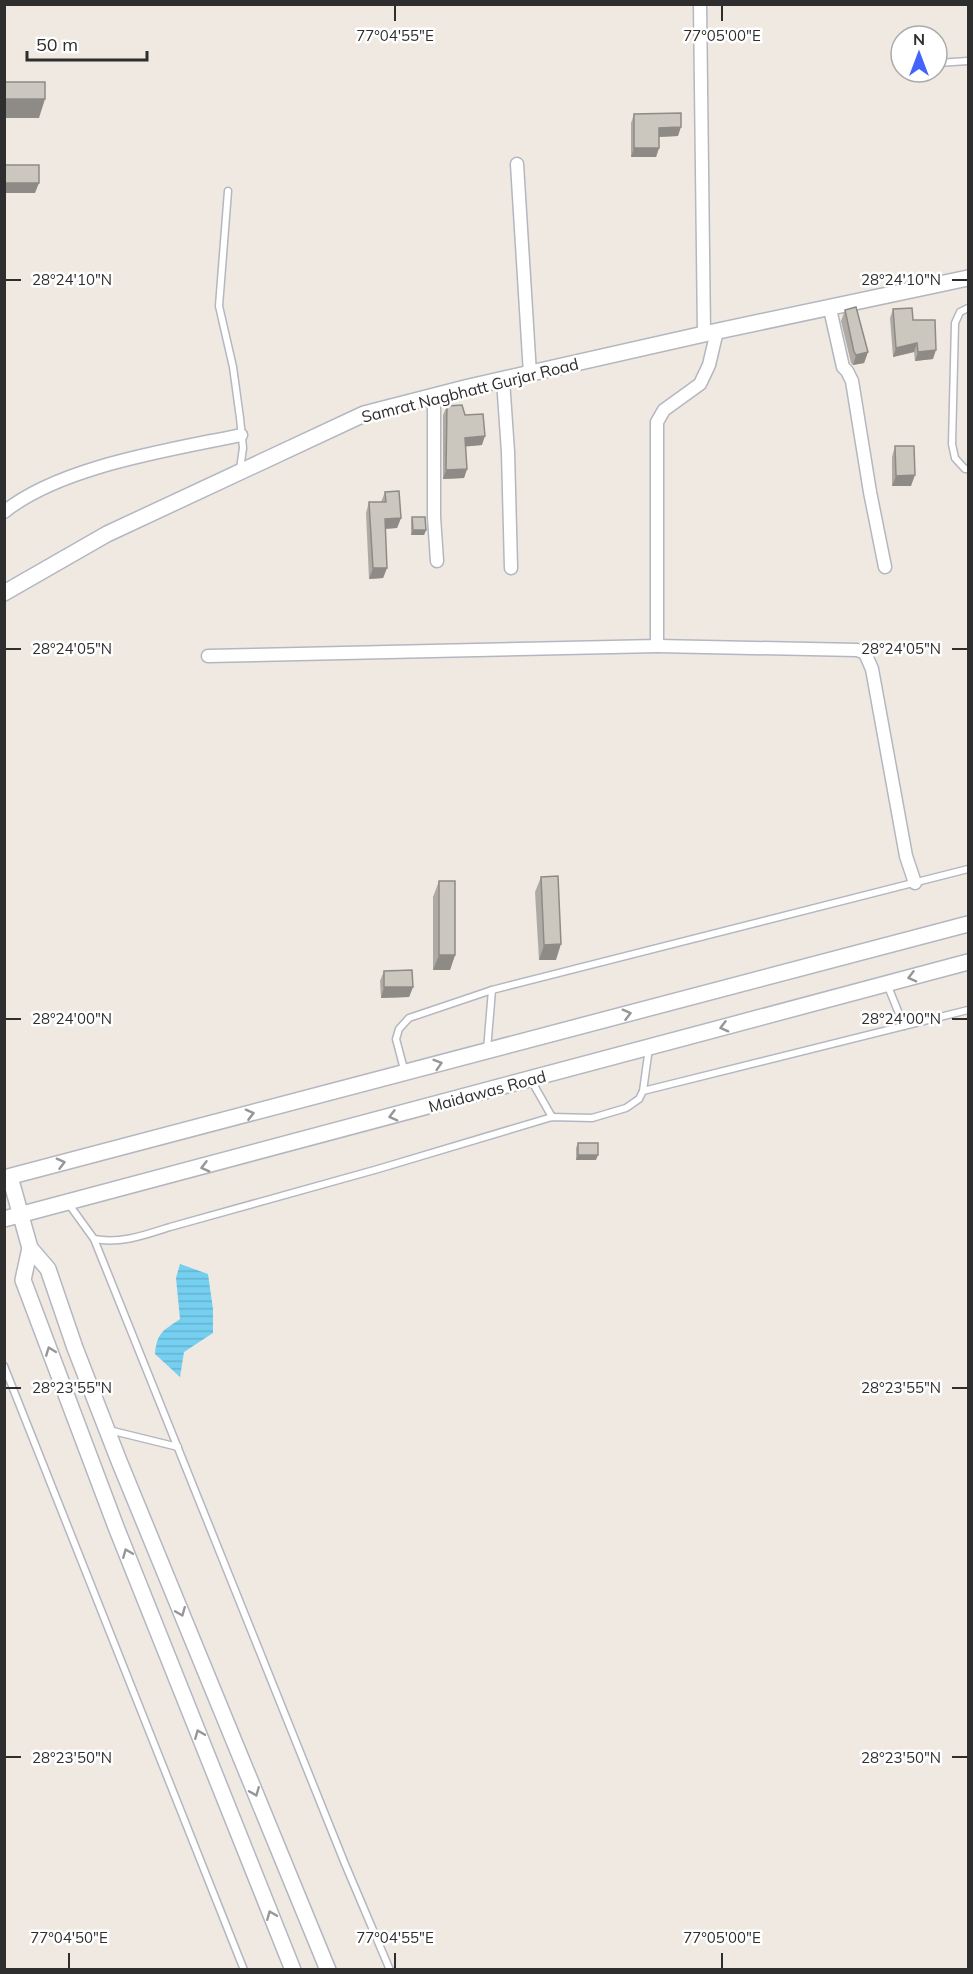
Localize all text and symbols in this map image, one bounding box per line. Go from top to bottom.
scale bar [27,24,147,62]
north arrow [889,24,949,84]
text: 77°04'55"E [356,26,434,45]
text: 77°05'00"E [683,26,761,45]
text: N [913,29,925,49]
text: 50 m [36,33,78,56]
text: 28°24'10"N [32,270,112,289]
text: 28°24'10"N [861,270,941,289]
street label: Samrat Nagbhatt Gurjar Road [359,353,581,427]
text: 28°24'05"N [32,639,112,658]
text: 28°24'05"N [861,639,941,658]
one-way arrow [907,969,917,982]
one-way arrow [621,1008,631,1021]
text: 28°24'00"N [32,1009,112,1028]
text: 28°24'00"N [861,1009,941,1028]
one-way arrow [719,1020,729,1032]
one-way arrow [432,1059,443,1071]
street label: Maidawas Road [426,1066,548,1116]
one-way arrow [245,1108,255,1121]
one-way arrow [388,1109,399,1121]
one-way arrow [55,1158,66,1170]
one-way arrow [200,1159,210,1172]
one-way arrow [44,1346,57,1357]
text: 28°23'55"N [32,1378,112,1397]
text: 28°23'55"N [861,1378,941,1397]
one-way arrow [121,1548,134,1559]
one-way arrow [174,1606,186,1617]
one-way arrow [194,1729,206,1740]
text: 28°23'50"N [32,1748,112,1767]
text: 28°23'50"N [861,1748,941,1767]
one-way arrow [248,1786,260,1797]
one-way arrow [266,1910,278,1921]
text: 77°04'50"E [30,1928,108,1947]
text: 77°04'55"E [356,1928,434,1947]
text: 77°05'00"E [683,1928,761,1947]

